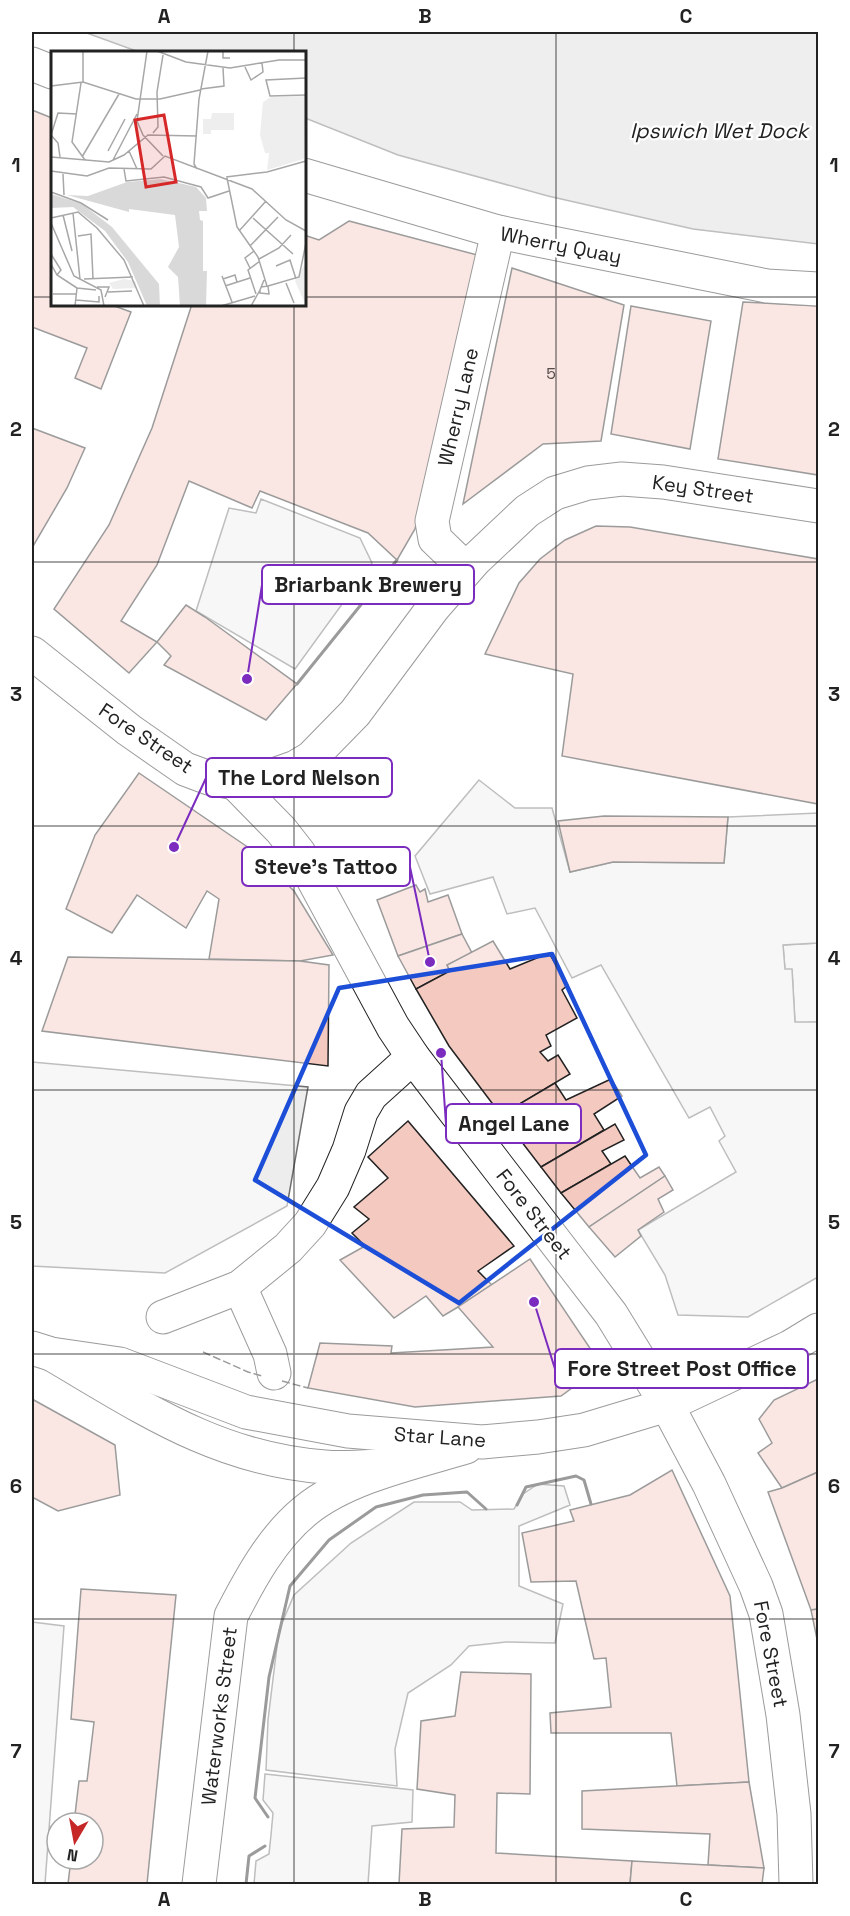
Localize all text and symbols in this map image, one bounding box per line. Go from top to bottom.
text: A [158,3,171,29]
text: B [418,3,432,29]
text: C [680,3,693,29]
inset map [51,51,306,306]
water label: Ipswich Wet Dock [630,117,811,144]
text: 1 [11,152,21,178]
text: 1 [829,152,839,178]
street label: Wherry Quay [498,220,624,270]
street label: Wherry Lane [432,345,484,469]
house number: 5 [546,363,556,384]
text: 2 [10,416,22,442]
text: 2 [828,416,840,442]
street label: Key Street [651,469,755,509]
callout: Briarbank Brewery [262,565,474,604]
text: Briarbank Brewery [274,571,462,598]
text: 3 [10,681,22,707]
text: 3 [828,681,840,707]
street label: Fore Street [94,697,198,779]
callout: The Lord Nelson [206,758,392,797]
text: The Lord Nelson [218,764,380,791]
callout: Steve's Tattoo [242,847,410,886]
text: Steve's Tattoo [254,853,398,880]
text: 4 [10,945,23,971]
text: 4 [828,945,841,971]
callout: Angel Lane [446,1104,581,1143]
text: Angel Lane [458,1110,570,1137]
street label: Fore Street [490,1163,578,1265]
text: 5 [10,1209,22,1235]
text: 5 [828,1209,840,1235]
callout: Fore Street Post Office [555,1349,808,1388]
text: Fore Street Post Office [567,1355,797,1382]
street label: Star Lane [393,1421,487,1453]
text: 6 [10,1473,22,1499]
text: 6 [828,1473,840,1499]
street label: Fore Street [748,1598,794,1710]
street label: Waterworks Street [195,1625,243,1807]
text: 7 [10,1738,22,1764]
text: 7 [828,1738,840,1764]
north arrow [45,1811,105,1871]
text: N [65,1844,80,1867]
text: A [158,1886,171,1912]
text: B [418,1886,432,1912]
text: C [680,1886,693,1912]

